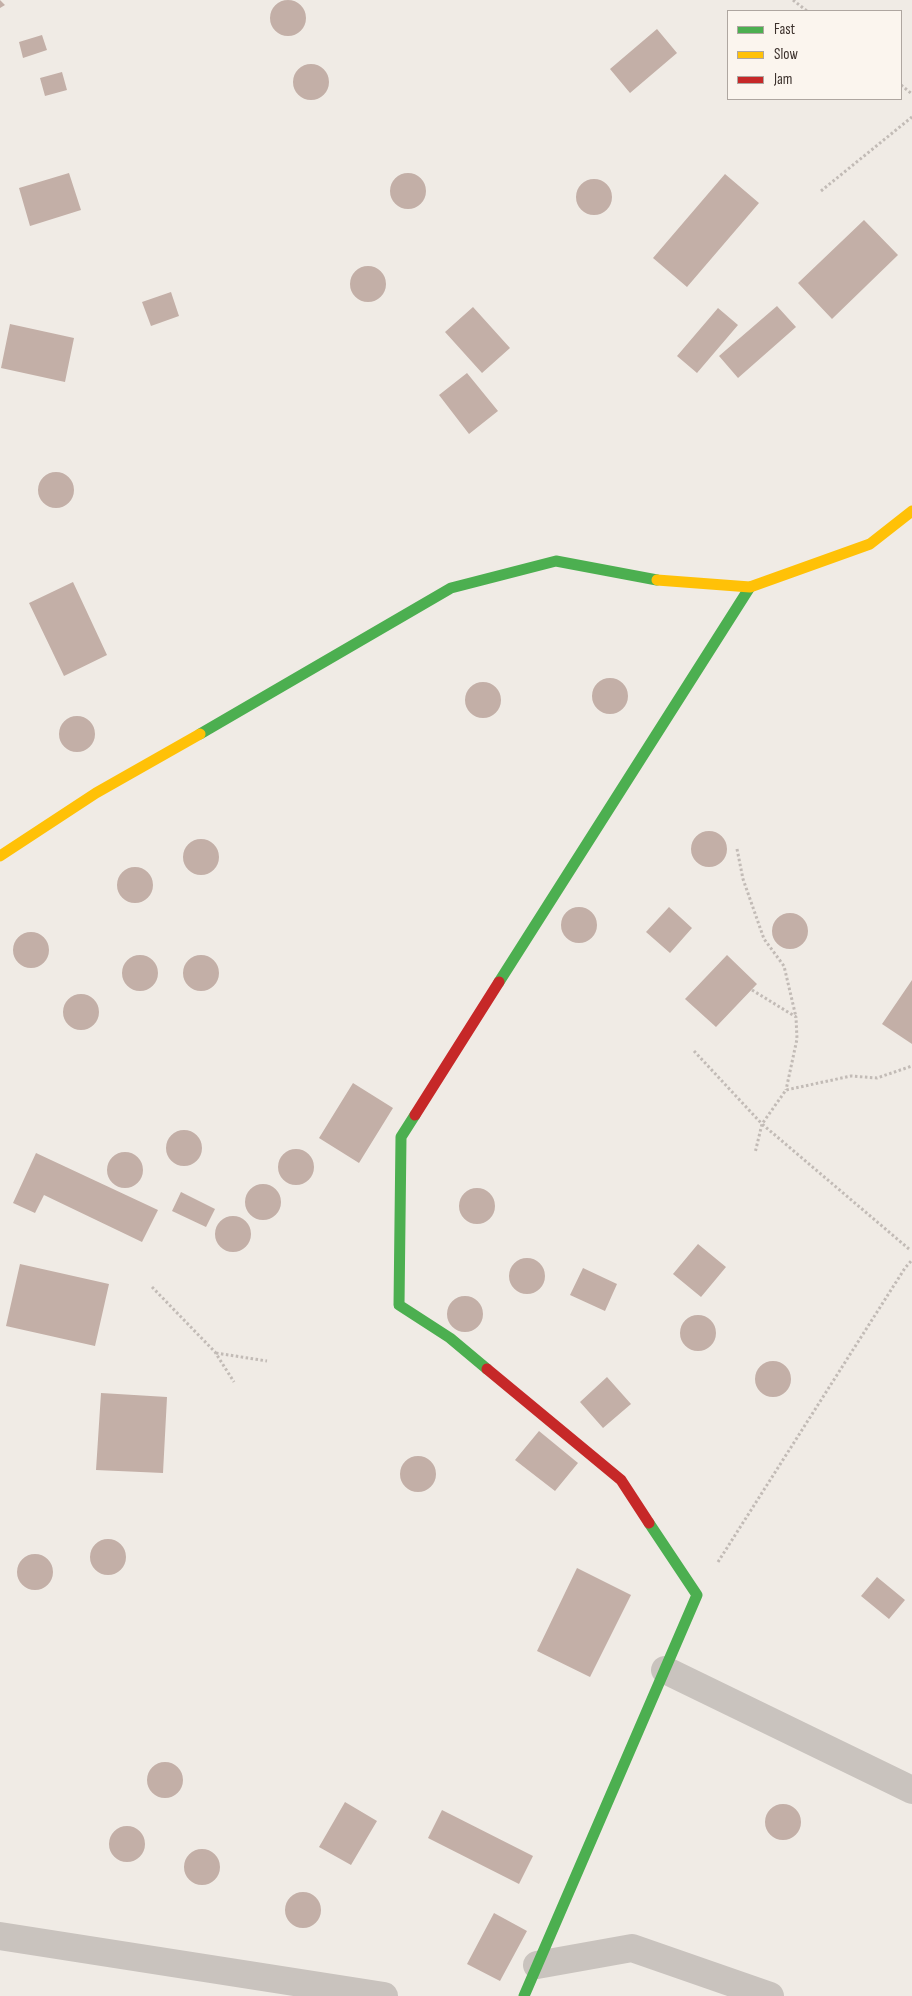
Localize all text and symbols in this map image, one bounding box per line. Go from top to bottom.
legend [727,10,902,100]
text: Fast [774,20,795,39]
text: Slow [774,45,798,64]
text: Jam [774,70,792,89]

